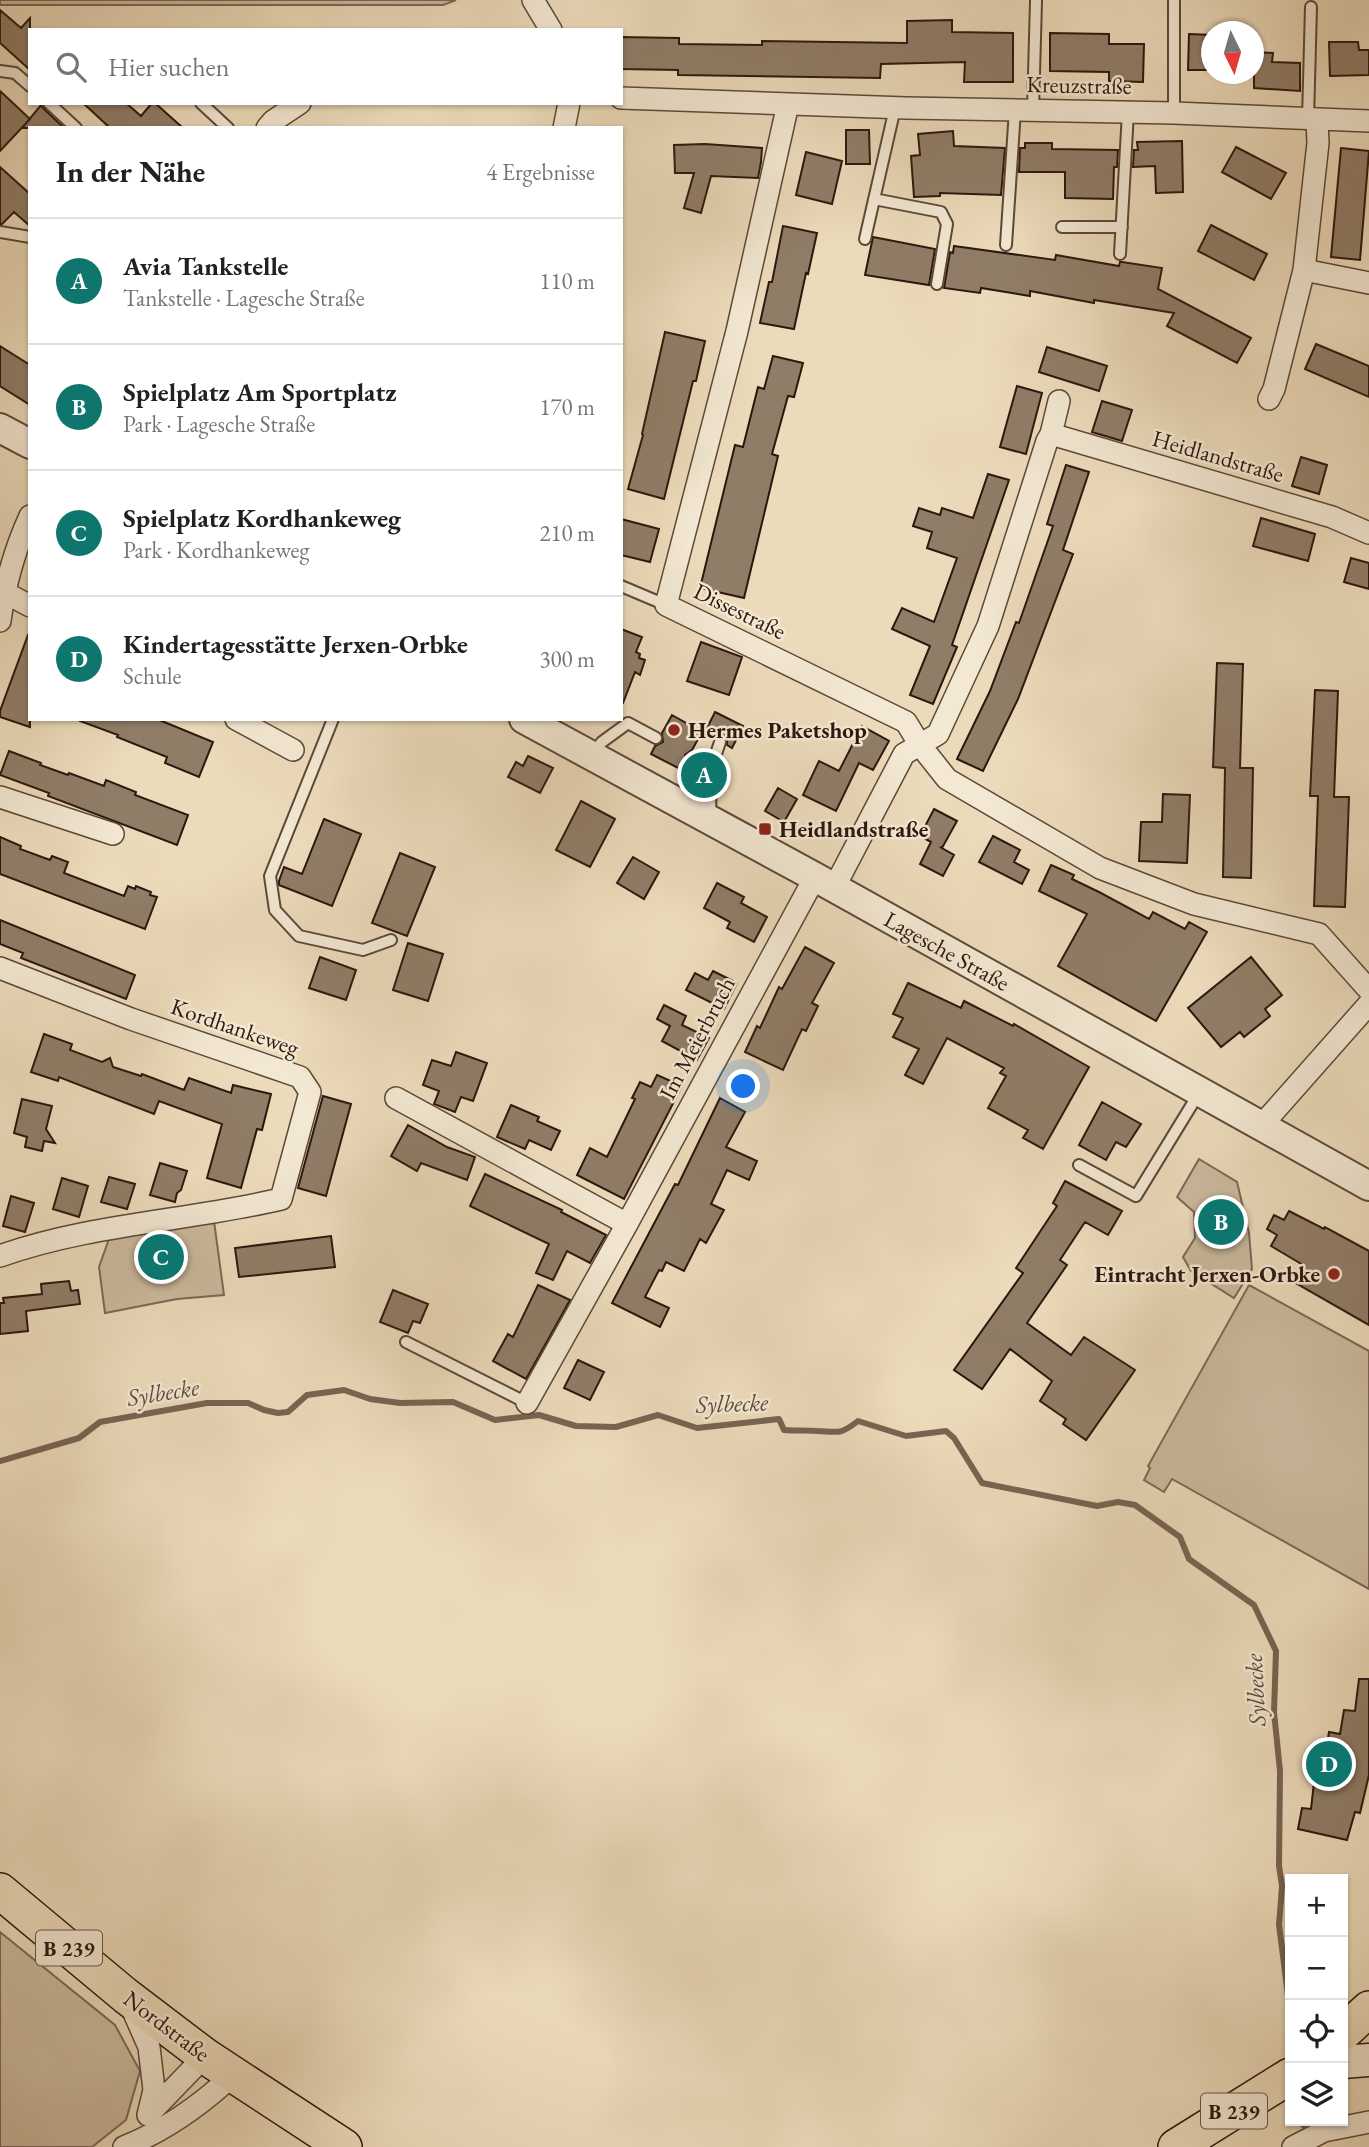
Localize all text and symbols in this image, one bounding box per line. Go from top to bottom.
north arrow [1201,21,1264,84]
search box [28,28,623,105]
icon: search [52,48,90,86]
text: Hier suchen [108,50,229,84]
street label: Kreuzstraße [1026,69,1132,101]
text: In der Nähe [56,152,205,191]
text: 4 Ergebnisse [486,157,595,187]
text: Avia Tankstelle [123,249,288,283]
text: A [71,266,87,296]
text: 110 m [539,266,595,296]
text: Tankstelle · Lagesche Straße [123,283,365,313]
text: Spielplatz Am Sportplatz [123,375,397,409]
text: B [72,392,86,422]
text: 170 m [539,392,595,422]
text: Park · Lagesche Straße [123,409,315,439]
street label: Heidlandstraße [1149,423,1287,489]
text: Spielplatz Kordhankeweg [123,501,401,535]
text: C [71,518,87,548]
text: 210 m [539,518,595,548]
text: Park · Kordhankeweg [123,535,309,565]
street label: Dissestraße [689,576,791,646]
text: Kindertagesstätte Jerxen-Orbke [123,627,468,661]
text: D [70,644,88,674]
text: 300 m [539,644,595,674]
text: Schule [123,661,182,691]
place label: Hermes Paketshop [688,715,867,745]
marker: Hermes Paketshop [666,722,682,738]
pin: A [681,749,727,801]
place label: Heidlandstraße [779,814,929,844]
marker: Heidlandstraße [757,821,773,837]
street label: Lagesche Straße [879,904,1015,998]
street label: Im Meierbruch [652,971,742,1105]
street label: Kordhankeweg [167,991,304,1063]
your location [726,1069,760,1103]
pin: B [1198,1196,1244,1248]
pin: C [138,1231,184,1283]
place label: Eintracht Jerxen-Orbke [1094,1259,1320,1289]
marker: Eintracht Jerxen-Orbke [1326,1266,1342,1282]
water label: Sylbecke [124,1371,202,1413]
water label: Sylbecke [694,1386,770,1420]
water label: Sylbecke [1238,1652,1272,1728]
pin: D [1306,1738,1352,1790]
map controls [1285,1874,1348,2126]
button: + [1285,1874,1348,1937]
road number: B 239 [36,1930,102,1966]
button: − [1285,1937,1348,2000]
street label: Nordstraße [118,1984,216,2068]
button: locate [1285,2000,1348,2063]
button: layers [1285,2063,1348,2126]
road number: B 239 [1201,2094,1267,2128]

